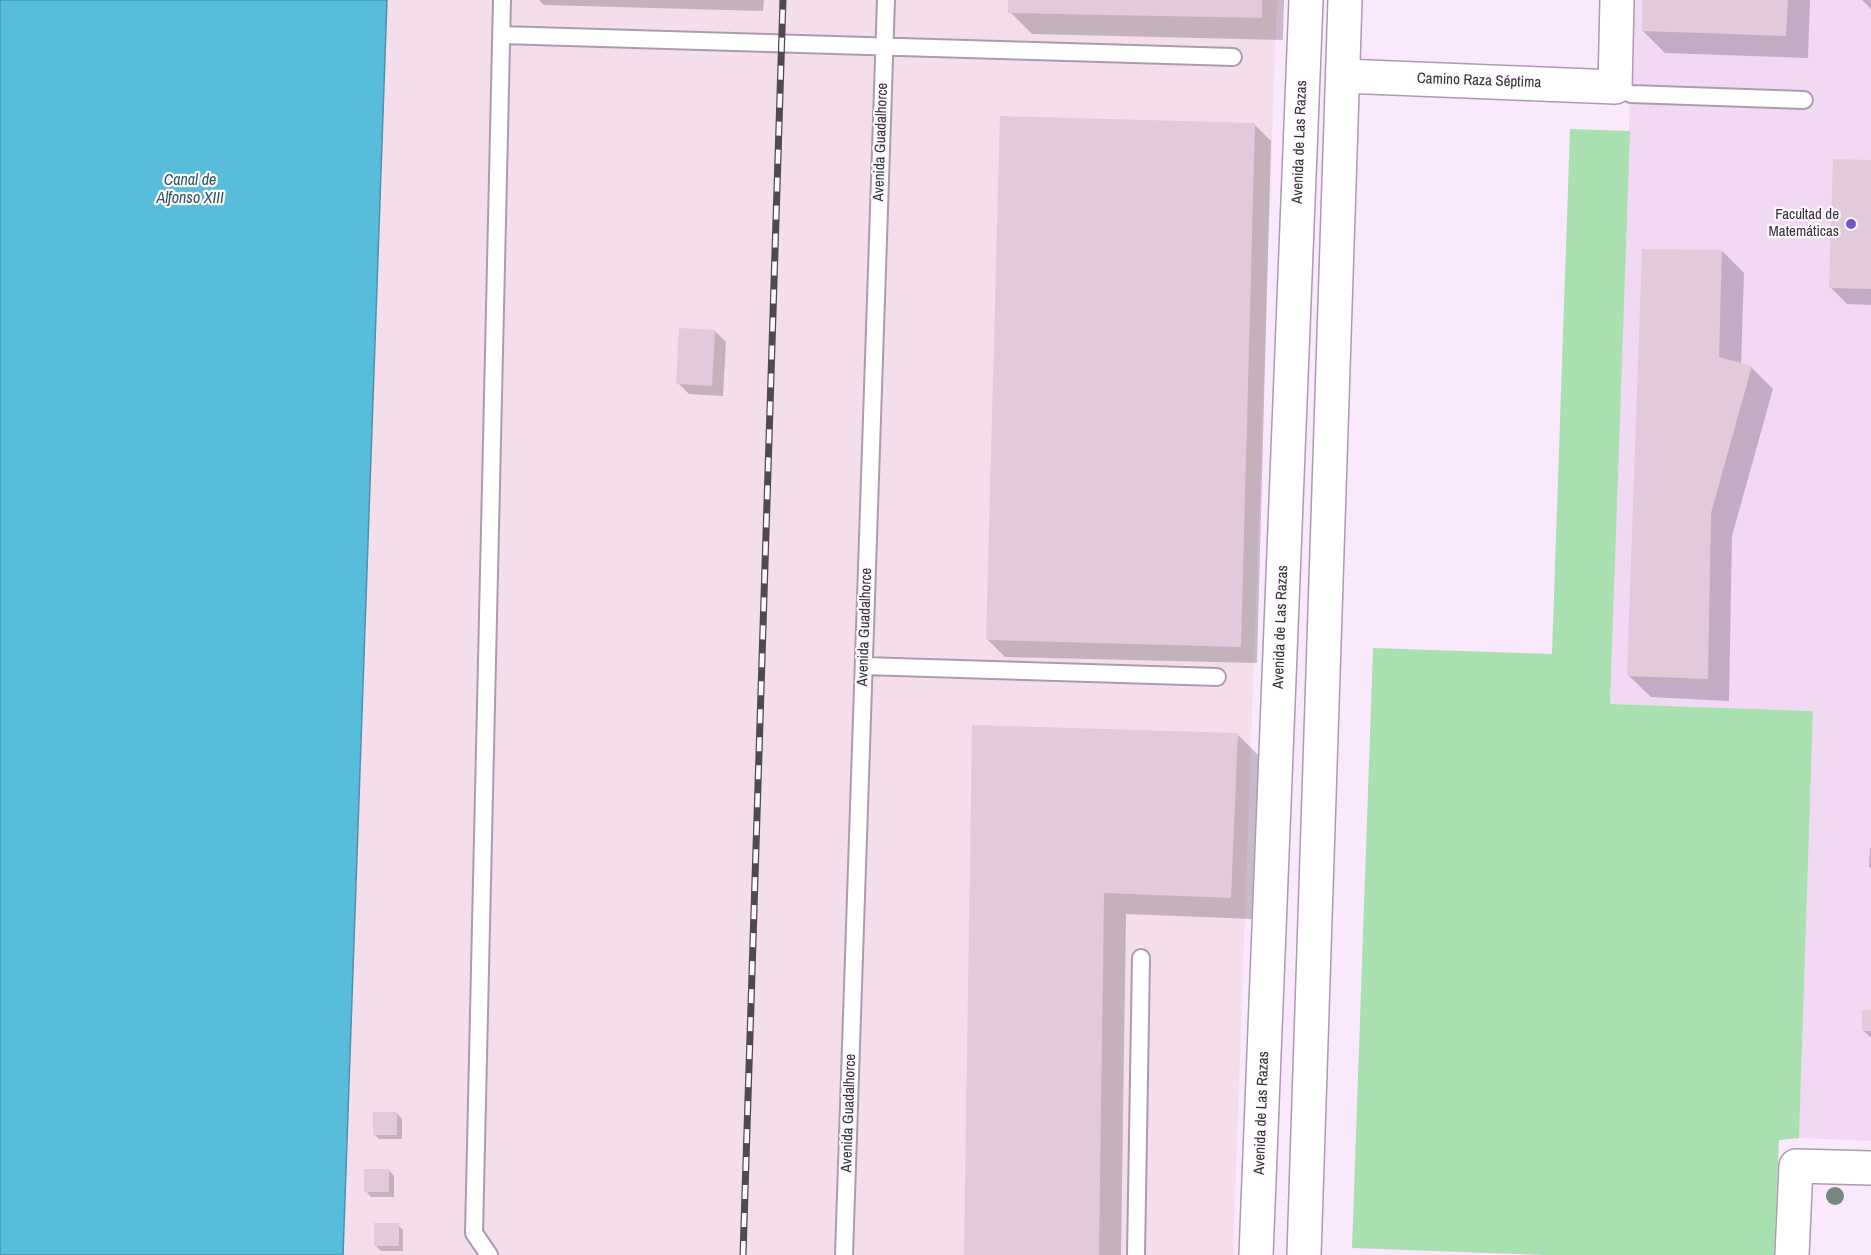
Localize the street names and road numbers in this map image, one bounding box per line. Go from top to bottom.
street label: Camino Raza Séptima [1417,70,1541,92]
street label: Avenida de Las Razas [1289,80,1311,204]
street label: Avenida Guadalhorce [870,82,892,202]
street label: Avenida de Las Razas [1270,565,1292,689]
street label: Avenida Guadalhorce [854,567,876,687]
street label: Avenida de Las Razas [1251,1051,1273,1175]
street label: Avenida Guadalhorce [838,1053,860,1173]

